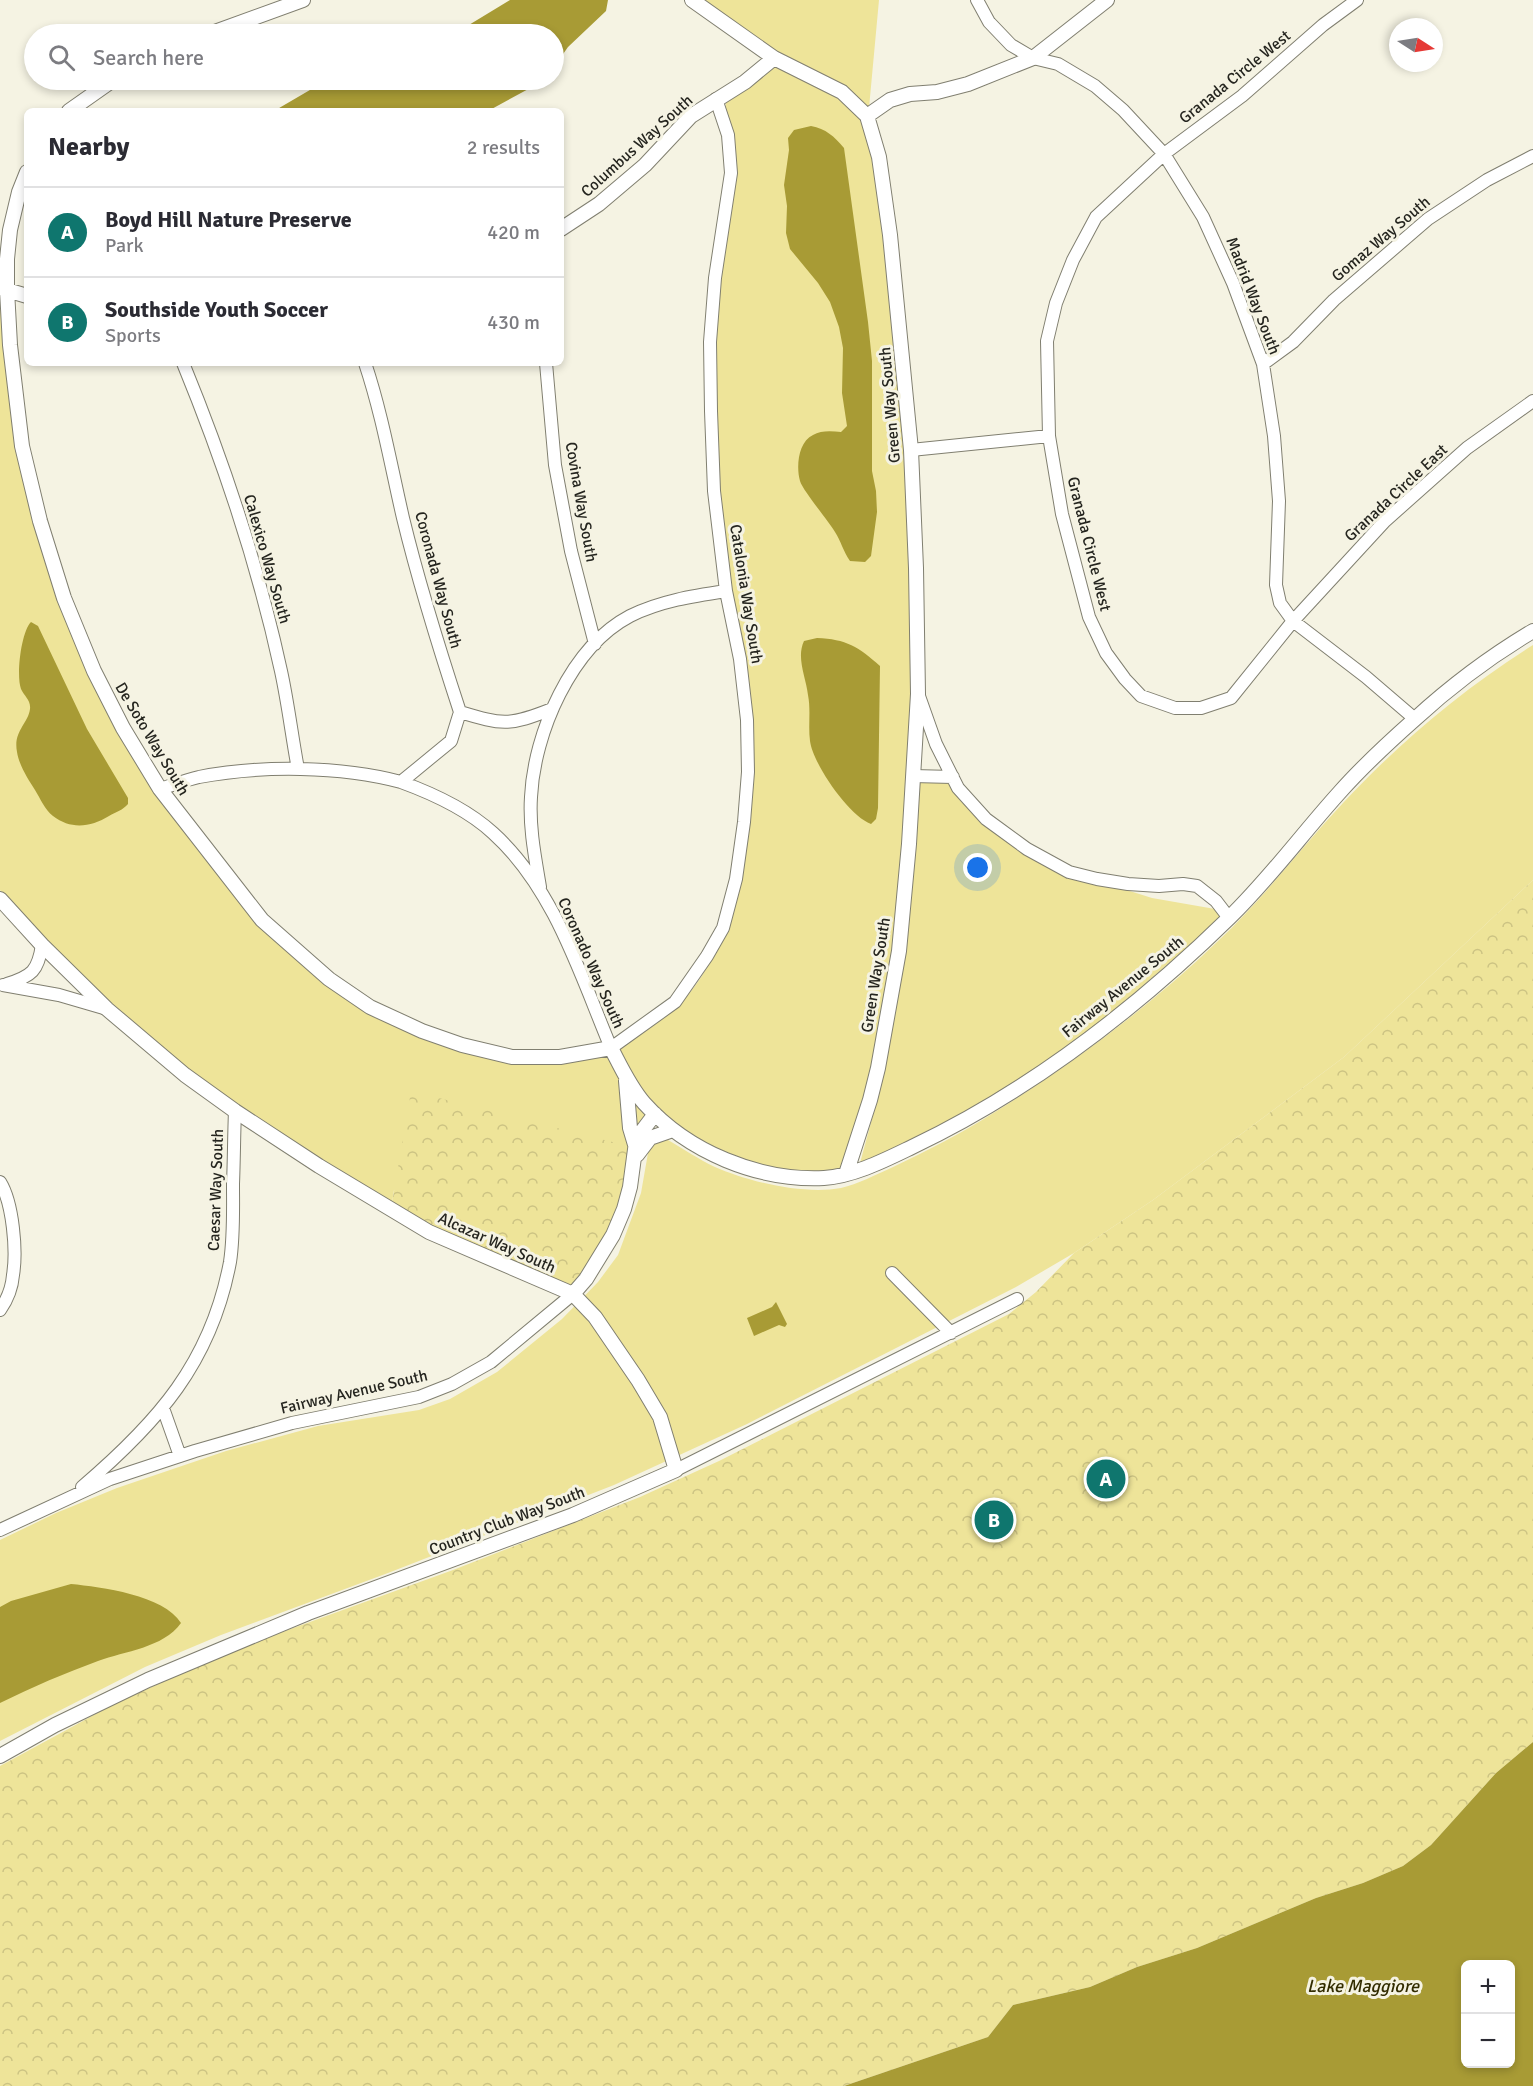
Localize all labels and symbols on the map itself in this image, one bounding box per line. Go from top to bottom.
north arrow [1389,18,1443,72]
street label: Granada Circle West [1175,26,1295,128]
street label: Columbus Way South [577,90,697,202]
street label: Gomaz Way South [1328,192,1434,286]
street label: Madrid Way South [1221,234,1285,358]
street label: Green Way South [875,346,905,464]
street label: Covina Way South [561,440,601,564]
street label: Granada Circle East [1340,440,1452,546]
street label: Granada Circle West [1063,475,1115,614]
street label: Calexico Way South [239,492,295,626]
street label: Coronada Way South [410,509,466,651]
street label: Catalonia Way South [725,523,767,665]
street label: De Soto Way South [110,679,194,799]
your location [963,853,992,882]
street label: Coronado Way South [553,894,629,1032]
street label: Green Way South [857,916,895,1034]
street label: Fairway Avenue South [1058,932,1188,1042]
street label: Caesar Way South [204,1129,228,1251]
street label: Alcazar Way South [435,1208,559,1278]
street label: Fairway Avenue South [278,1365,430,1419]
pin: A [1086,1456,1126,1502]
street label: Country Club Way South [426,1482,588,1560]
pin: B [974,1498,1014,1543]
water label: Lake Maggiore [1307,1975,1420,1997]

